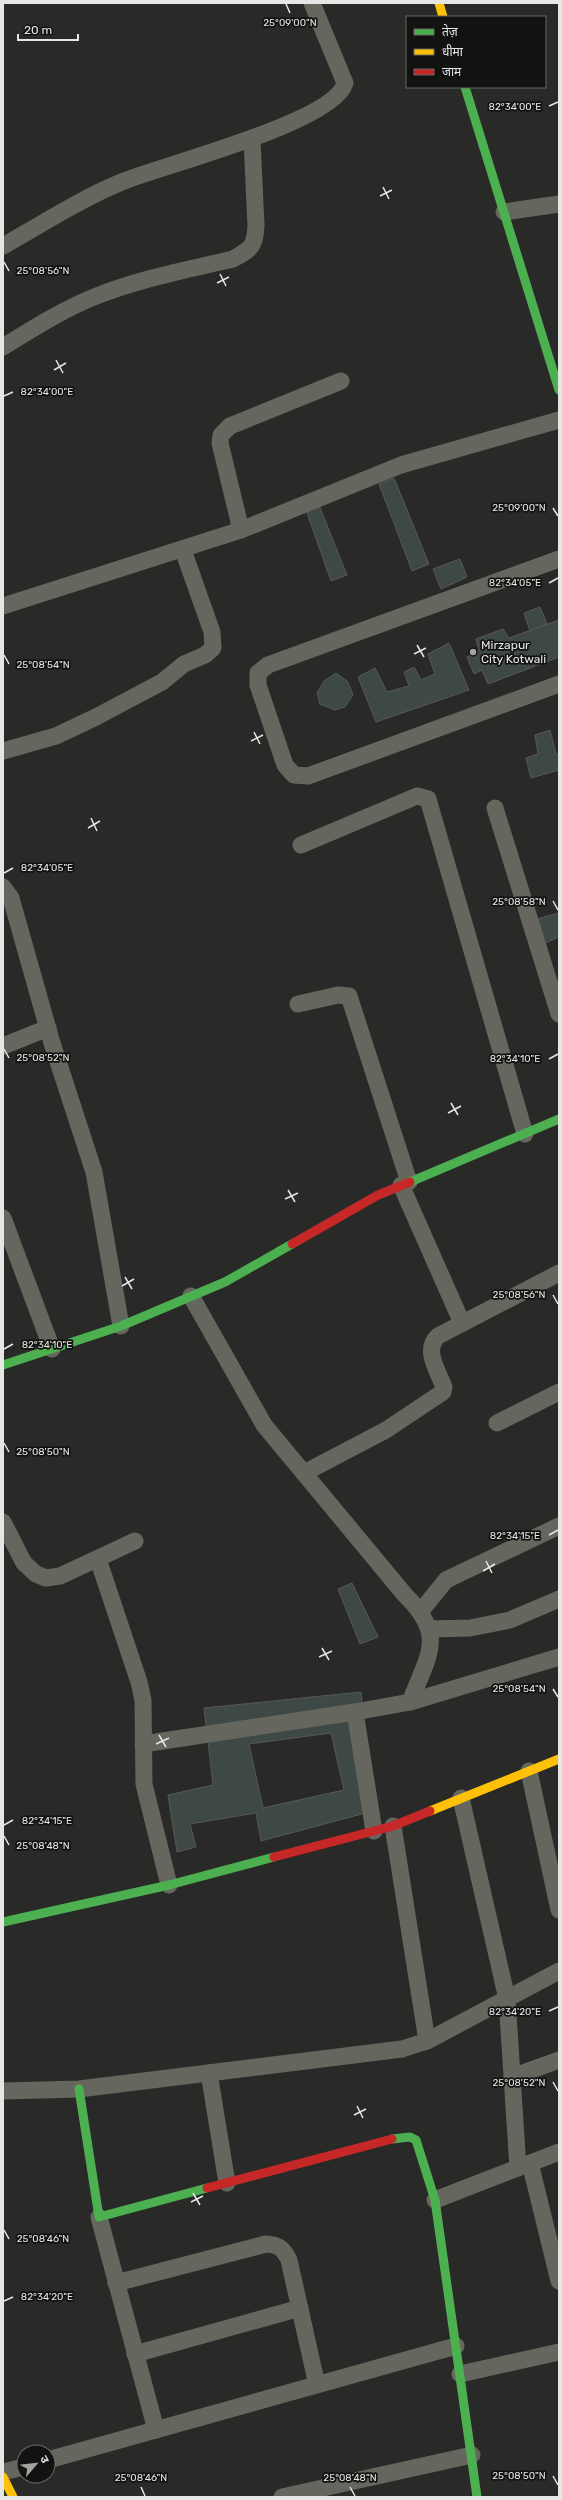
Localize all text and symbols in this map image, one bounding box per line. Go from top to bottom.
scale bar [18,16,78,42]
legend [406,16,546,88]
text: 25°09'00"N [263,17,317,29]
text: 20 m [24,23,52,37]
text: तेज़ [442,24,459,39]
text: धीमा [442,44,464,59]
text: जाम [442,65,462,79]
text: 82°34'00"E [489,101,541,113]
text: 25°08'56"N [17,265,69,277]
text: 82°34'00"E [21,386,73,398]
text: 25°09'00"N [492,502,546,514]
text: 82°34'05"E [489,577,541,589]
place label: Mirzapur City Kotwali [481,638,546,666]
marker: Mirzapur City Kotwali [468,647,478,657]
text: 25°08'54"N [16,659,70,671]
text: 82°34'05"E [21,862,73,874]
text: 25°08'58"N [492,896,546,908]
text: 25°08'52"N [16,1052,70,1064]
text: 82°34'10"E [490,1053,540,1065]
text: 25°08'56"N [493,1289,545,1301]
text: 82°34'10"E [22,1339,72,1351]
text: 25°08'50"N [16,1446,70,1458]
text: 82°34'15"E [490,1530,540,1542]
text: 25°08'54"N [492,1683,546,1695]
text: 82°34'15"E [22,1815,72,1827]
text: 25°08'48"N [16,1840,70,1852]
text: 82°34'20"E [489,2006,541,2018]
text: 25°08'52"N [492,2077,546,2089]
text: 25°08'46"N [17,2233,69,2245]
text: 82°34'20"E [21,2291,73,2303]
north arrow [16,2444,56,2484]
text: उ [37,2454,52,2466]
text: 25°08'50"N [492,2470,546,2482]
text: 25°08'46"N [115,2472,167,2484]
text: 25°08'48"N [323,2472,377,2484]

